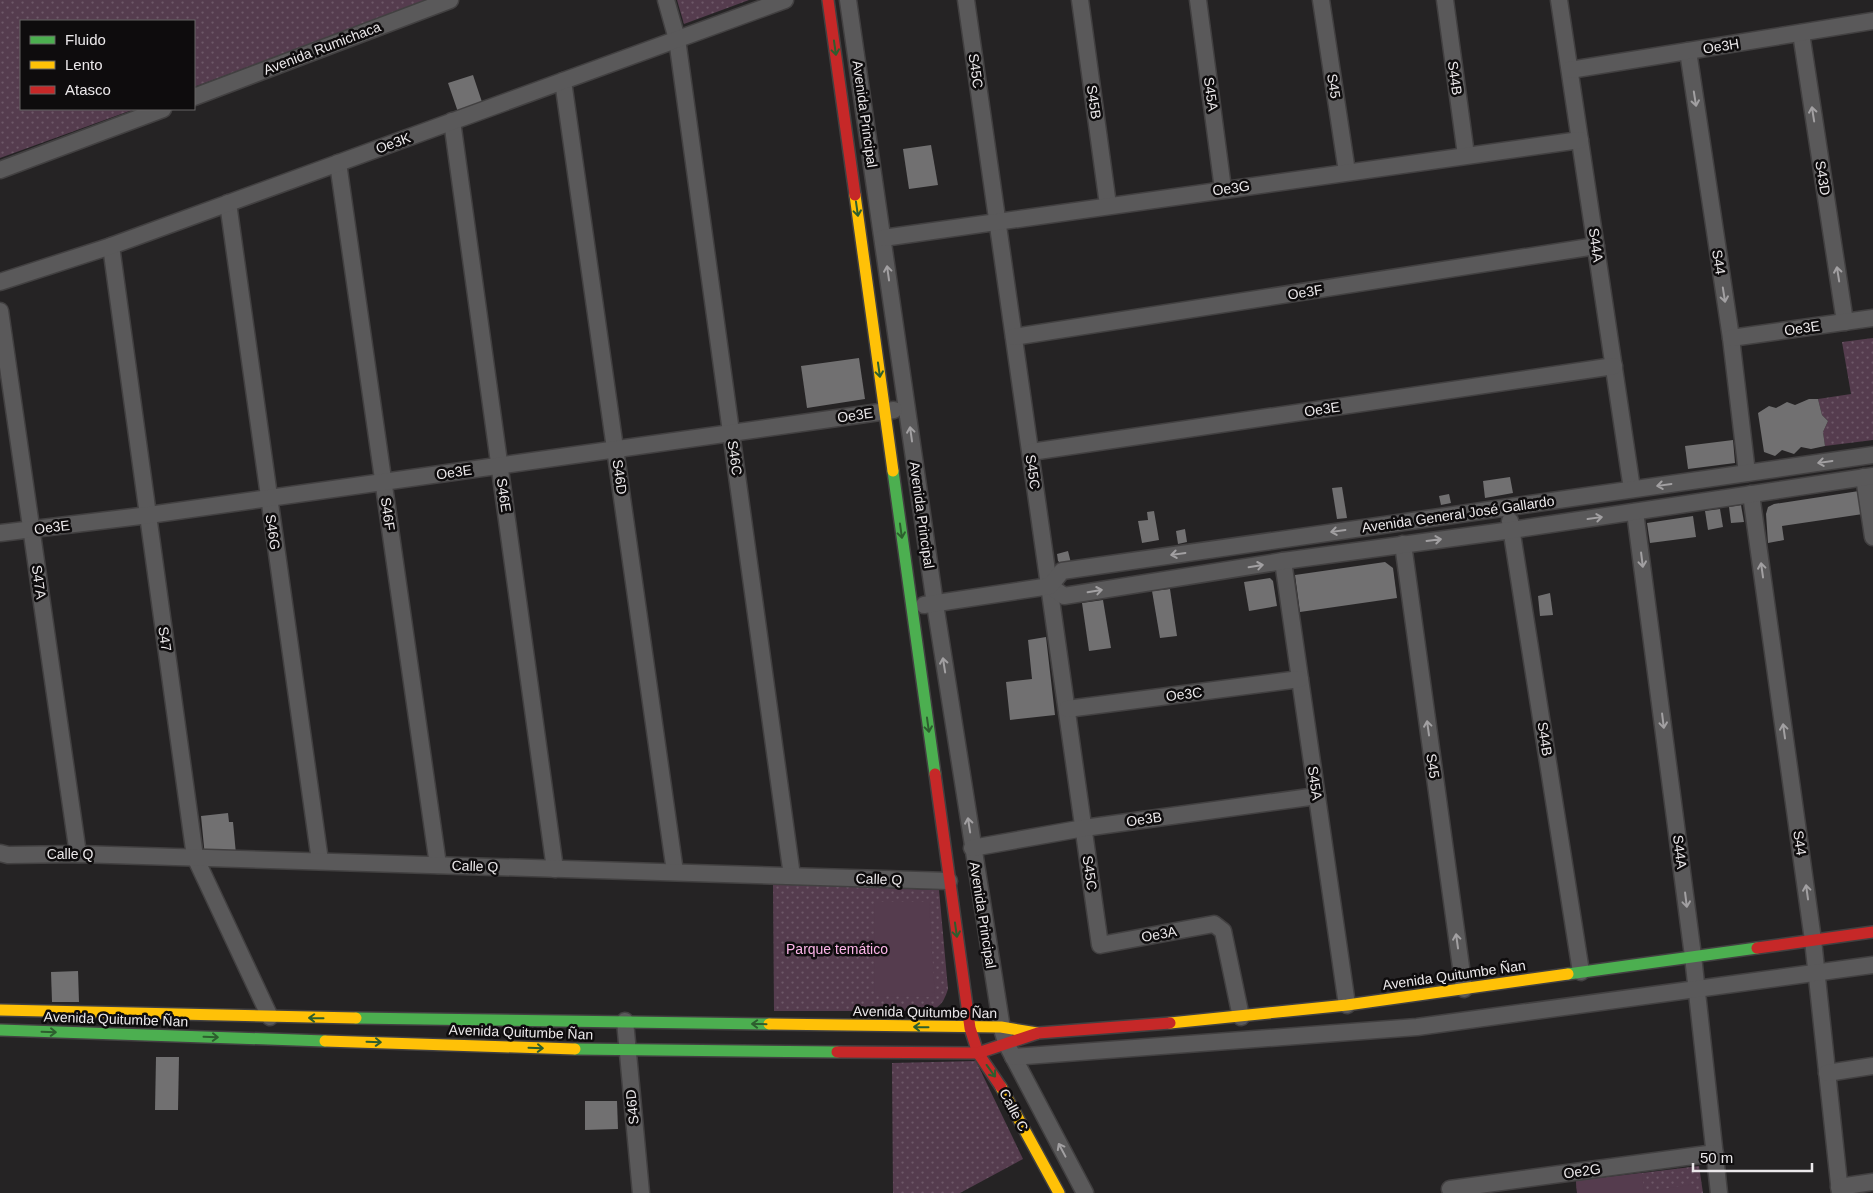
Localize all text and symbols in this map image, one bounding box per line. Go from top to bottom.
street label: Avenida Rumichaca [261,18,383,78]
legend [20,20,195,110]
text: Fluido [65,31,106,48]
street label: Oe3H [1702,35,1740,57]
one-way arrow [830,40,840,56]
street label: S45C [966,53,986,89]
text: Lento [65,56,103,73]
street label: Avenida Principal [850,59,880,169]
street label: S44B [1445,60,1465,96]
street label: S45 [1324,72,1344,100]
street label: S45A [1201,76,1221,113]
text: Atasco [65,81,111,98]
street label: S45B [1084,84,1104,120]
one-way arrow [1690,91,1700,107]
one-way arrow [1808,106,1818,122]
street label: Oe3K [373,129,413,157]
street label: S43D [1812,159,1834,197]
street label: Oe3G [1211,177,1251,199]
one-way arrow [852,201,862,217]
street label: S44A [1586,227,1606,264]
street label: S44 [1709,248,1729,276]
one-way arrow [883,266,893,282]
one-way arrow [1832,267,1842,283]
street label: Oe3F [1286,281,1324,303]
one-way arrow [1720,286,1730,302]
street label: Oe3E [1783,318,1821,338]
one-way arrow [874,362,884,378]
street label: Oe3E [1303,399,1341,419]
street label: Oe3E [836,405,874,425]
one-way arrow [906,426,916,442]
street label: S46C [725,440,745,476]
street label: S45C [1023,454,1043,490]
one-way arrow [1817,457,1833,467]
street label: S46D [610,459,630,495]
street label: Avenida Principal [907,460,937,570]
street label: Oe3E [435,462,473,482]
street label: S46E [494,477,514,513]
one-way arrow [1656,480,1672,490]
street label: Avenida General José Gallardo [1361,493,1556,535]
street label: S46F [378,496,398,532]
street label: S46G [263,513,283,551]
one-way arrow [1587,513,1603,523]
street label: Oe3E [33,517,71,537]
one-way arrow [896,523,906,539]
one-way arrow [1331,526,1347,536]
one-way arrow [1426,535,1442,545]
one-way arrow [1170,550,1186,560]
one-way arrow [1637,552,1647,568]
one-way arrow [1247,560,1263,570]
one-way arrow [1756,562,1766,578]
street label: S47A [29,564,49,601]
one-way arrow [1087,585,1103,595]
street label: S47 [155,626,175,653]
one-way arrow [939,657,949,673]
street label: Oe3C [1165,684,1203,704]
one-way arrow [1658,713,1668,729]
one-way arrow [923,716,933,732]
one-way arrow [1423,720,1433,736]
street label: S44B [1534,721,1556,757]
one-way arrow [1779,723,1789,739]
street label: S45 [1423,753,1443,780]
street label: S45A [1305,765,1325,802]
street label: Oe3B [1125,809,1163,829]
one-way arrow [963,818,973,834]
street label: S44 [1790,830,1810,857]
street label: S44A [1670,834,1690,871]
street label: Calle Q [47,846,93,862]
street label: S45C [1080,855,1100,891]
street label: Calle Q [451,857,499,875]
street label: Avenida Principal [967,860,999,970]
street label: Calle Q [855,870,903,888]
one-way arrow [1801,884,1811,900]
one-way arrow [1681,892,1691,908]
one-way arrow [951,921,961,937]
street label: Oe3A [1140,923,1179,945]
one-way arrow [1452,933,1462,949]
park label: Parque temático [786,941,888,957]
street label: Avenida Quitumbe Ñan [1381,957,1527,993]
street label: Avenida Quitumbe Ñan [853,1003,997,1021]
street label: Avenida Quitumbe Ñan [44,1008,188,1030]
one-way arrow [308,1013,324,1023]
one-way arrow [751,1019,767,1029]
street label: Avenida Quitumbe Ñan [449,1021,593,1043]
one-way arrow [913,1022,930,1032]
one-way arrow [40,1027,56,1036]
one-way arrow [202,1032,219,1042]
one-way arrow [365,1038,381,1047]
one-way arrow [528,1043,544,1052]
one-way arrow [986,1064,996,1078]
street label: Calle C [996,1086,1032,1134]
street label: S46D [622,1089,642,1125]
scale bar [1693,1140,1812,1172]
one-way arrow [1057,1143,1066,1158]
text: 50 m [1700,1149,1733,1166]
street label: Oe2G [1562,1160,1602,1182]

